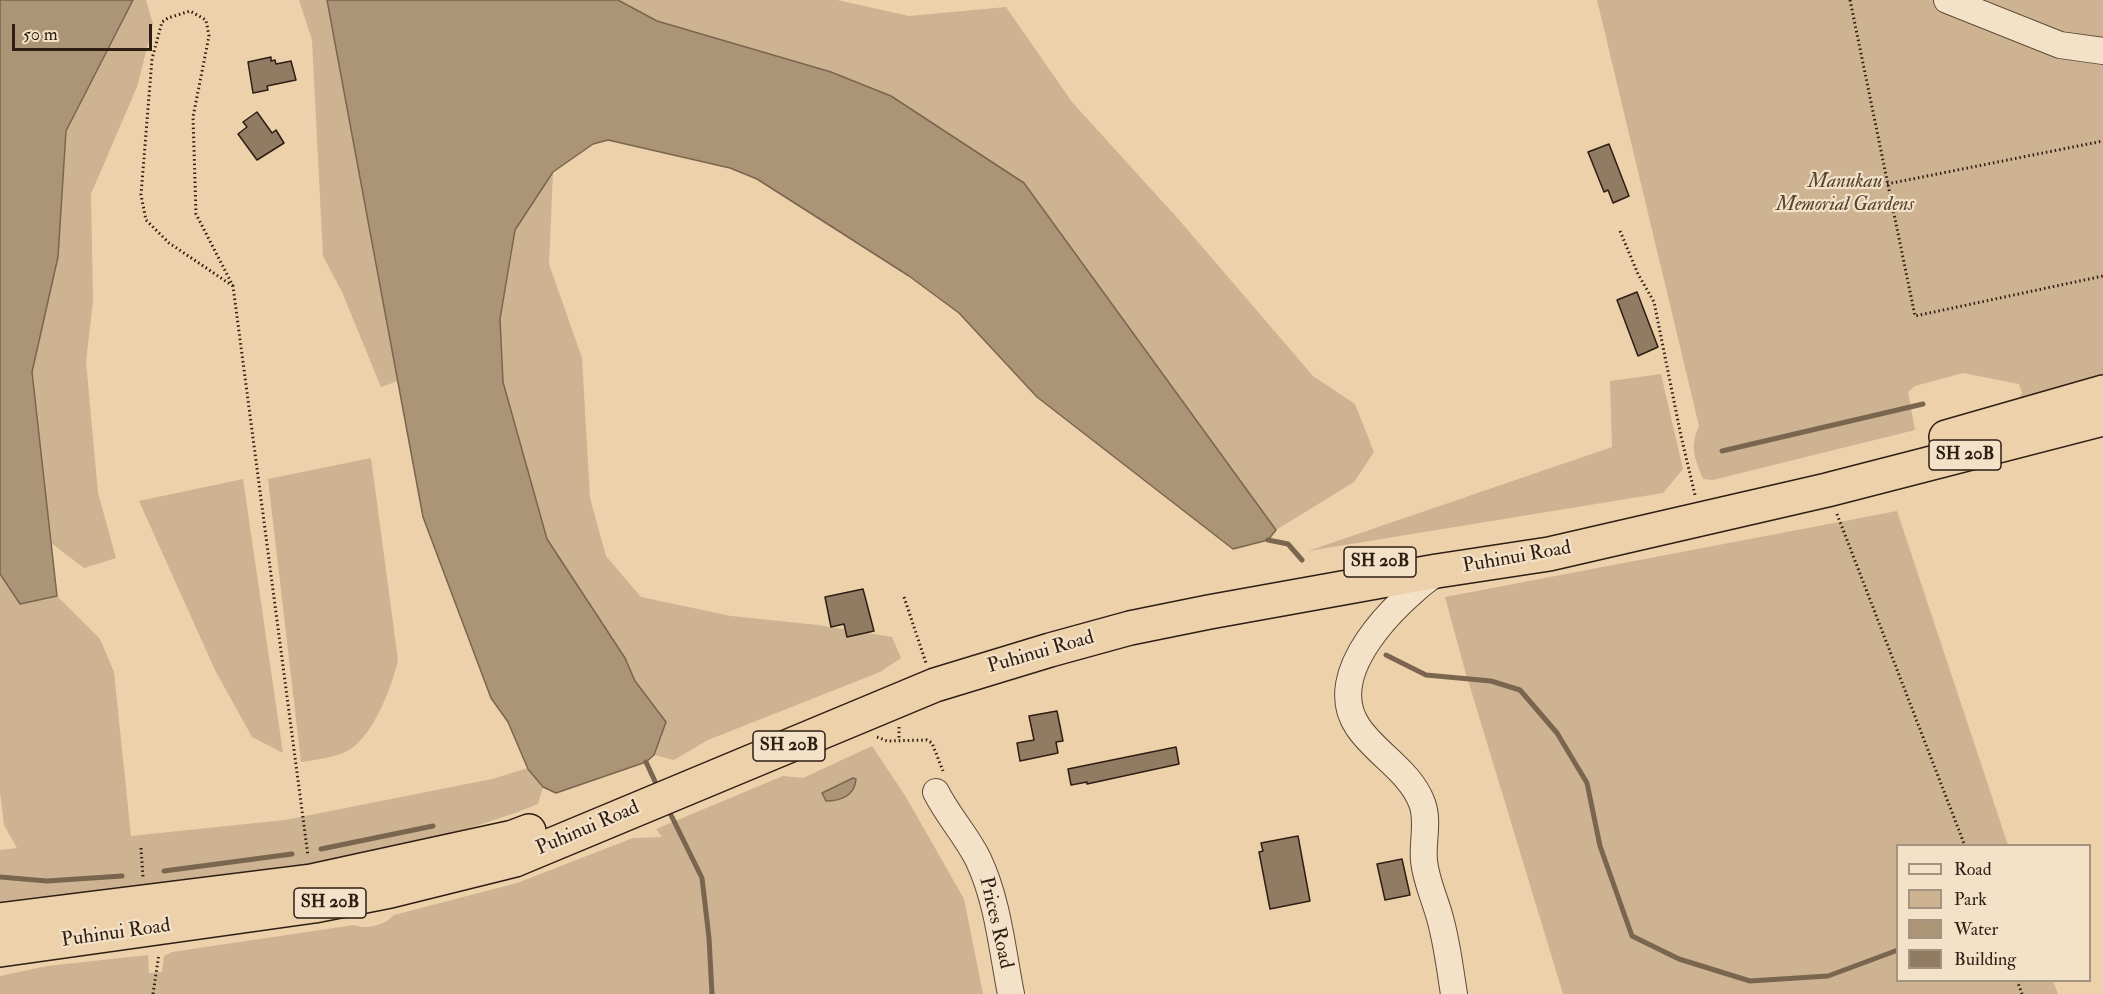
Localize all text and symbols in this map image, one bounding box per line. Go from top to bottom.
scale bar [15,12,154,50]
text: 50 m [23,23,58,46]
park label: Manukau Memorial Gardens [1776,171,1914,218]
road number: SH 20B [1929,440,2001,470]
street label: Puhinui Road [1461,537,1573,579]
road number: SH 20B [1344,547,1416,577]
street label: Puhinui Road [985,626,1097,680]
road number: SH 20B [753,731,825,761]
street label: Puhinui Road [533,797,643,861]
legend [1896,844,2091,982]
text: Road [1954,858,1992,881]
street label: Prices Road [973,875,1017,971]
road number: SH 20B [294,888,366,918]
text: Park [1954,888,1987,911]
street label: Puhinui Road [60,914,172,954]
text: Water [1954,918,1998,941]
text: Building [1954,948,2016,971]

